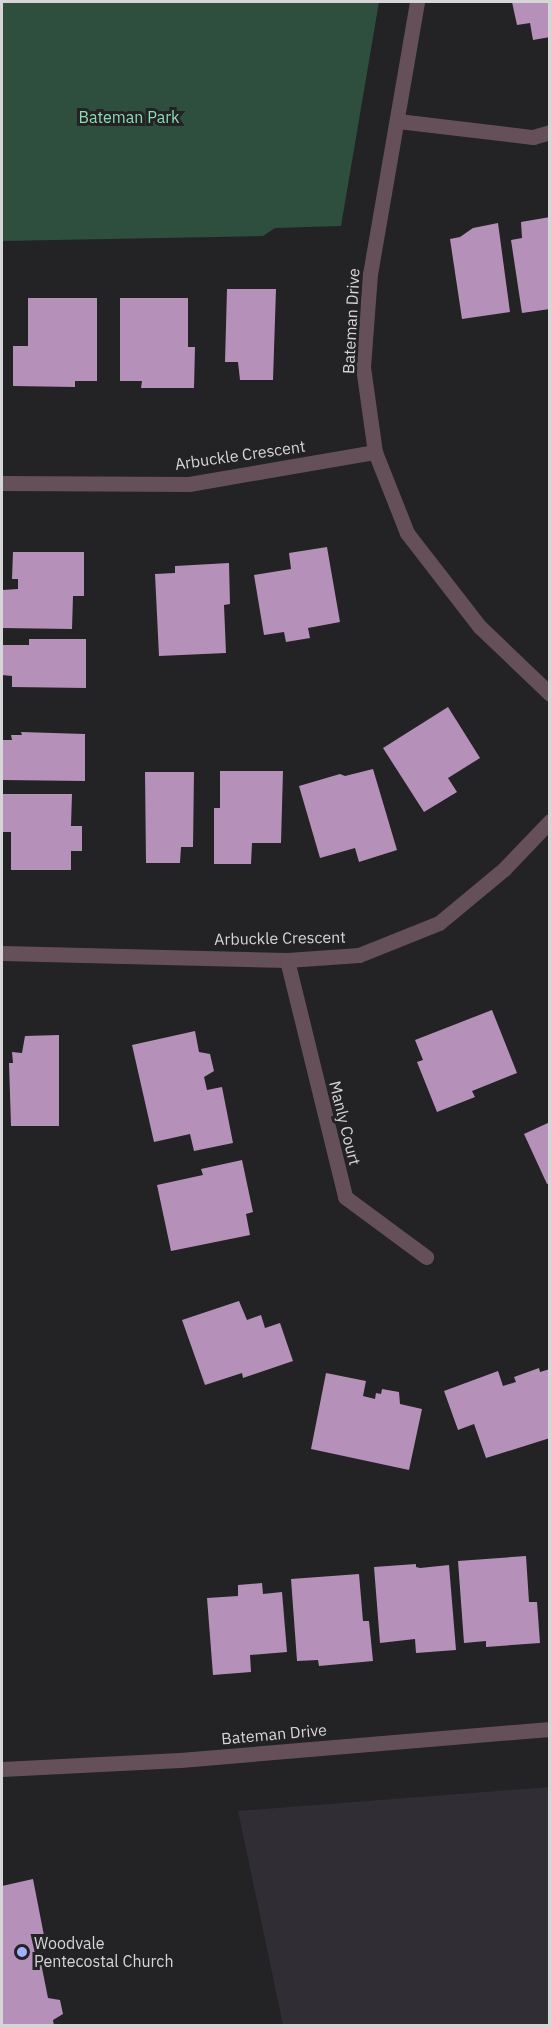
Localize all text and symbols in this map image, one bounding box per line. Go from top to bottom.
park label: Bateman Park [78,107,180,127]
street label: Bateman Drive [339,268,363,374]
street label: Arbuckle Crescent [173,436,307,474]
street label: Arbuckle Crescent [214,927,346,949]
street label: Manly Court [325,1079,365,1167]
street label: Bateman Drive [220,1720,328,1748]
place label: Woodvale Pentecostal Church [34,1933,174,1971]
marker: Woodvale Pentecostal Church [15,1945,29,1959]

